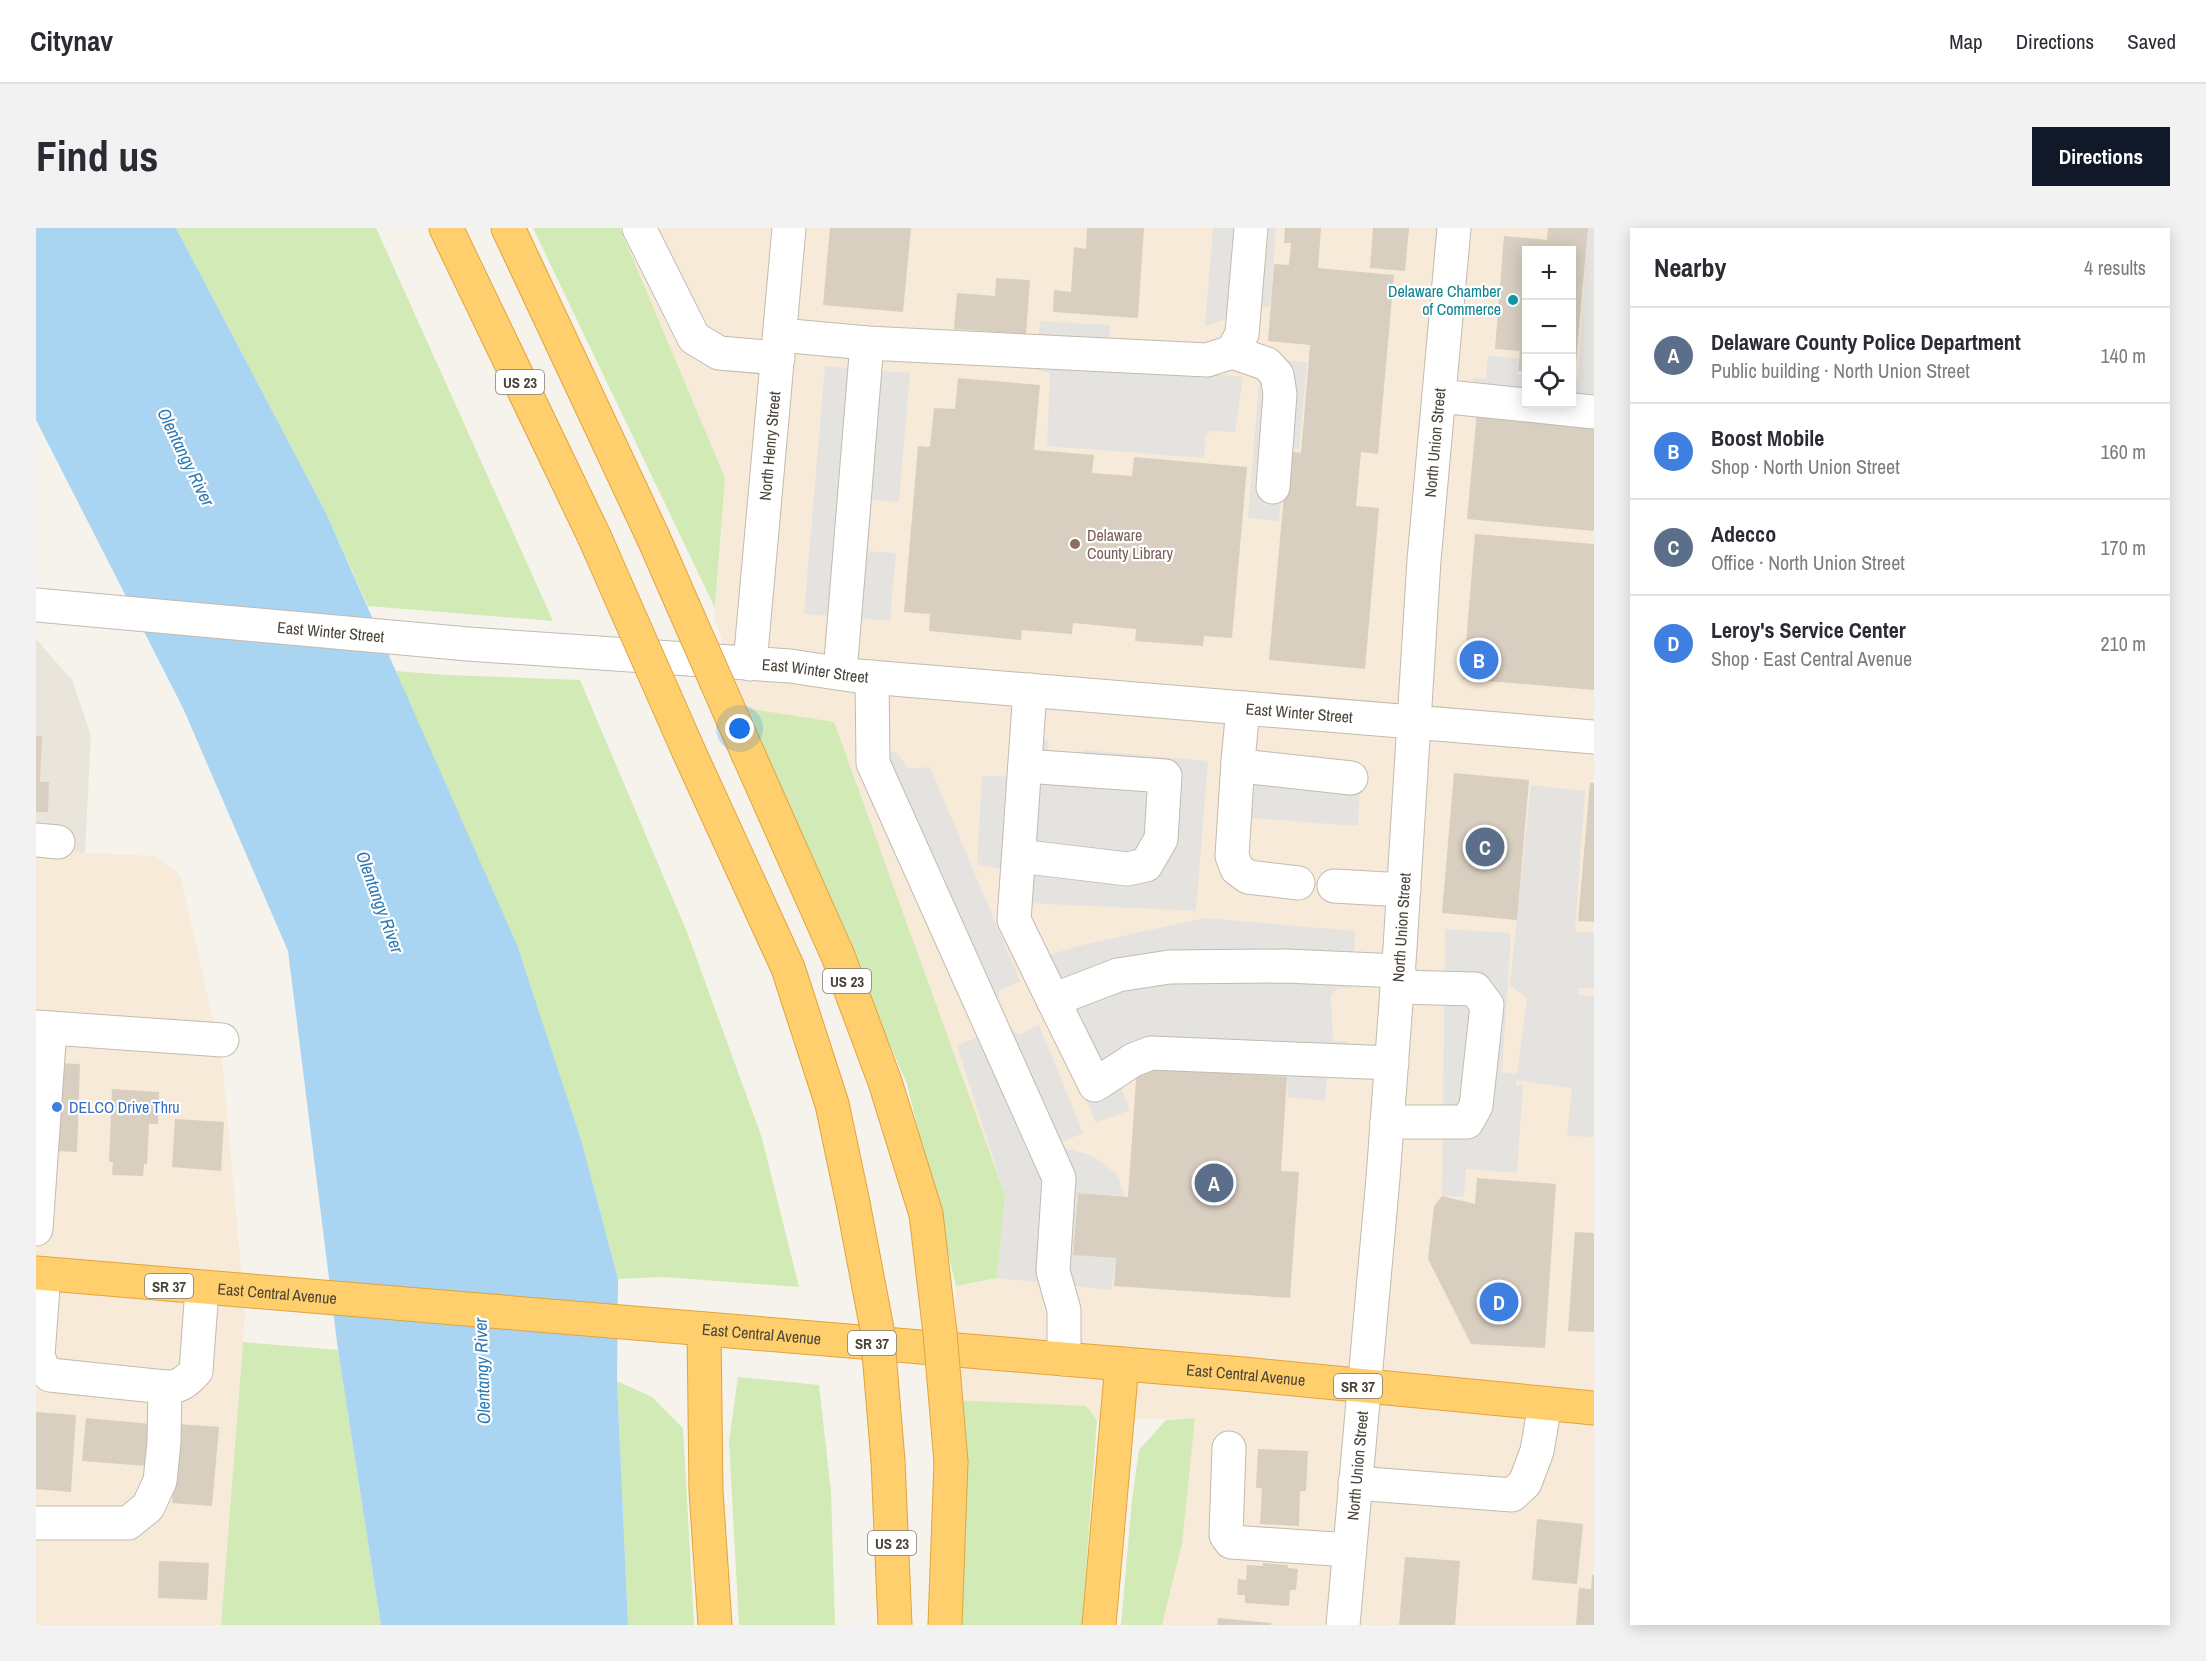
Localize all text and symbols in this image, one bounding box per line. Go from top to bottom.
text: Citynav [30,22,113,60]
text: Map [1949,27,1983,56]
text: Directions [2016,27,2094,56]
text: Saved [2127,27,2176,56]
button: Directions [2032,127,2170,186]
text: Find us [36,128,158,184]
map controls [1522,246,1576,408]
button: + [1522,246,1576,300]
text: Nearby [1654,250,1726,285]
text: 4 results [2084,254,2146,281]
place label: Delaware Chamber of Commerce [1388,280,1502,320]
marker: Delaware Chamber of Commerce [1506,293,1520,307]
button: − [1522,300,1576,354]
text: Delaware County Police Department [1711,327,2021,357]
text: A [1668,342,1679,369]
text: 140 m [2100,342,2146,369]
button: locate [1522,354,1576,408]
text: Public building · North Union Street [1711,357,1970,384]
road number: US 23 [496,370,544,394]
street label: North Union Street [1419,387,1451,498]
street label: North Henry Street [754,390,785,501]
water label: Olentangy River [151,404,221,511]
text: Boost Mobile [1711,423,1824,453]
text: B [1668,438,1679,465]
text: 160 m [2100,438,2146,465]
text: Shop · North Union Street [1711,453,1900,480]
text: Adecco [1711,519,1776,549]
place label: Delaware County Library [1087,524,1173,564]
text: C [1668,534,1679,561]
text: 170 m [2100,534,2146,561]
marker: Delaware County Library [1068,537,1082,551]
text: Office · North Union Street [1711,549,1905,576]
text: Leroy's Service Center [1711,615,1906,645]
street label: East Winter Street [276,616,386,647]
text: D [1668,630,1679,657]
text: 210 m [2100,630,2146,657]
pin: B [1460,638,1498,682]
text: Shop · East Central Avenue [1711,645,1912,672]
street label: East Winter Street [761,653,870,688]
street label: East Winter Street [1245,697,1354,728]
your location [725,714,754,743]
pin: C [1466,824,1504,870]
water label: Olentangy River [350,848,410,957]
street label: North Union Street [1387,872,1416,983]
road number: US 23 [823,969,871,993]
place label: DELCO Drive Thru [69,1096,180,1118]
marker: DELCO Drive Thru [50,1100,64,1114]
pin: A [1194,1160,1234,1206]
road number: SR 37 [145,1274,193,1298]
street label: East Central Avenue [217,1277,338,1309]
pin: D [1480,1280,1518,1324]
water label: Olentangy River [468,1316,496,1425]
street label: East Central Avenue [701,1318,822,1350]
road number: SR 37 [848,1331,896,1355]
street label: East Central Avenue [1185,1358,1306,1391]
road number: SR 37 [1334,1374,1382,1398]
street label: North Union Street [1341,1410,1373,1521]
road number: US 23 [868,1531,916,1555]

